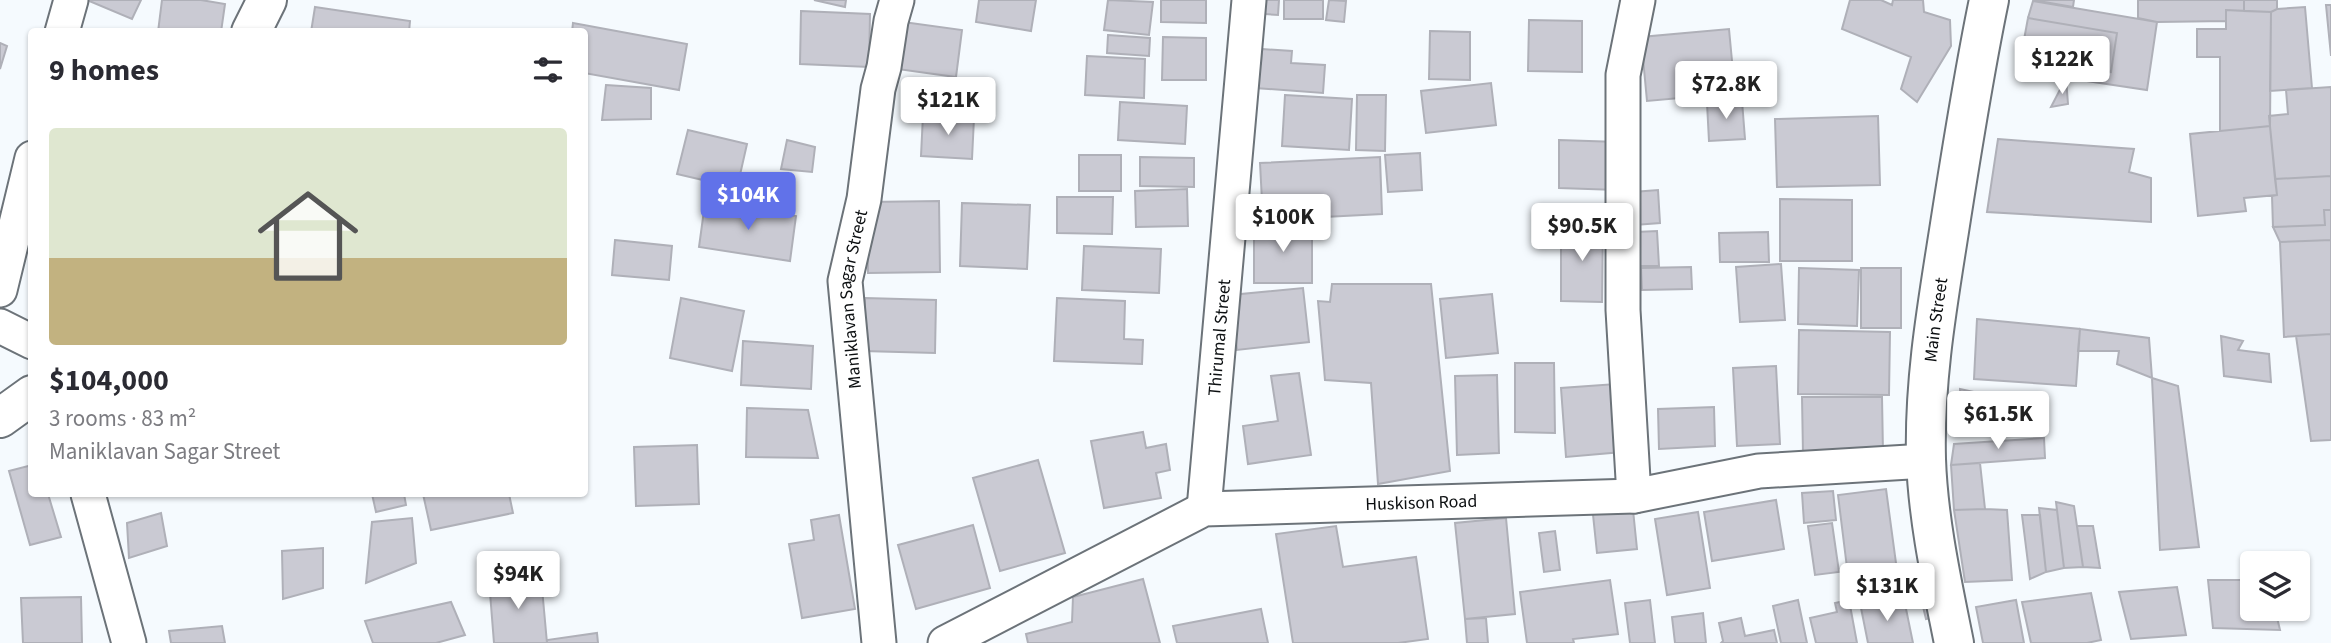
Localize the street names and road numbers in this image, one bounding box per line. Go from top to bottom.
street label: Maniklavan Sagar Street [833,207,874,390]
street label: Main Street [1918,276,1954,364]
street label: Thirumal Street [1202,278,1237,397]
street label: Huskison Road [1365,489,1478,517]

